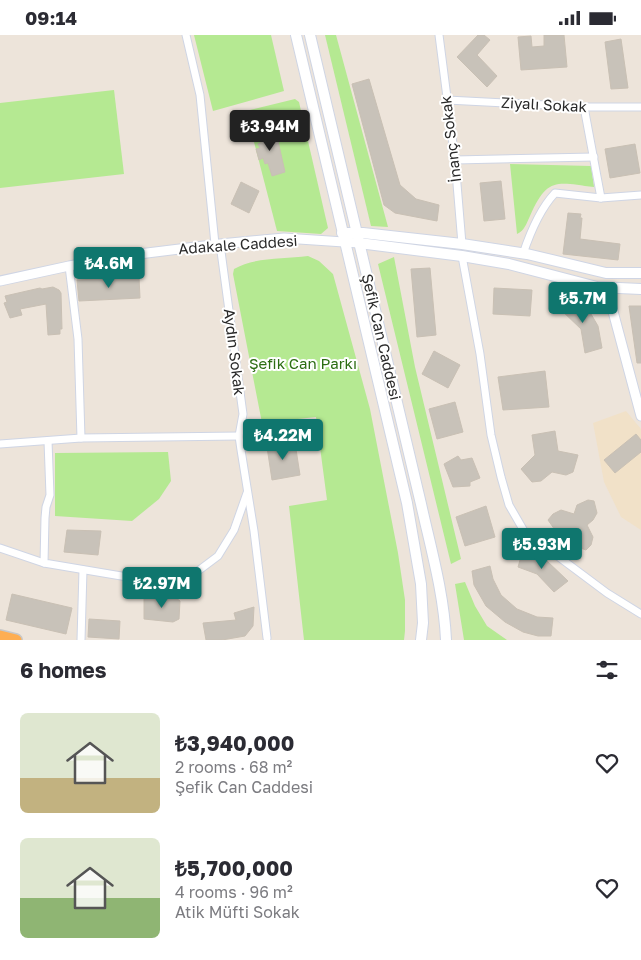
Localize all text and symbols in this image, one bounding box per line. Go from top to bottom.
text: 09:14 [25,6,77,29]
street label: Ziyalı Sokak [501,93,588,115]
street label: İnanç Sokak [436,94,464,184]
pin: ₺3.94M [229,109,311,152]
text: ₺3.94M [241,116,299,136]
street label: Adakale Caddesi [178,231,298,257]
pin: ₺4.6M [74,247,144,289]
text: ₺4.6M [85,253,133,273]
street label: Şefik Can Caddesi [359,272,405,402]
pin: ₺5.7M [548,281,618,324]
text: ₺5.7M [560,288,607,308]
street label: Aydın Sokak [221,307,249,397]
park label: Şefik Can Parkı [249,354,357,372]
pin: ₺4.22M [242,419,324,461]
text: ₺4.22M [254,425,312,445]
pin: ₺5.93M [501,527,583,570]
text: ₺5.93M [513,534,571,554]
pin: ₺2.97M [121,567,203,609]
text: ₺2.97M [133,573,191,593]
icon: filters [593,656,621,684]
text: 6 homes [20,657,106,683]
text: ₺3,940,000 [175,730,294,756]
icon: home [60,733,120,793]
icon: heart [593,749,621,777]
text: 2 rooms · 68 m² [175,757,292,777]
text: Şefik Can Caddesi [175,777,313,797]
text: ₺5,700,000 [175,855,293,881]
icon: home [60,858,120,918]
icon: heart [593,874,621,902]
text: 4 rooms · 96 m² [175,882,293,902]
text: Atik Müfti Sokak [175,902,300,922]

